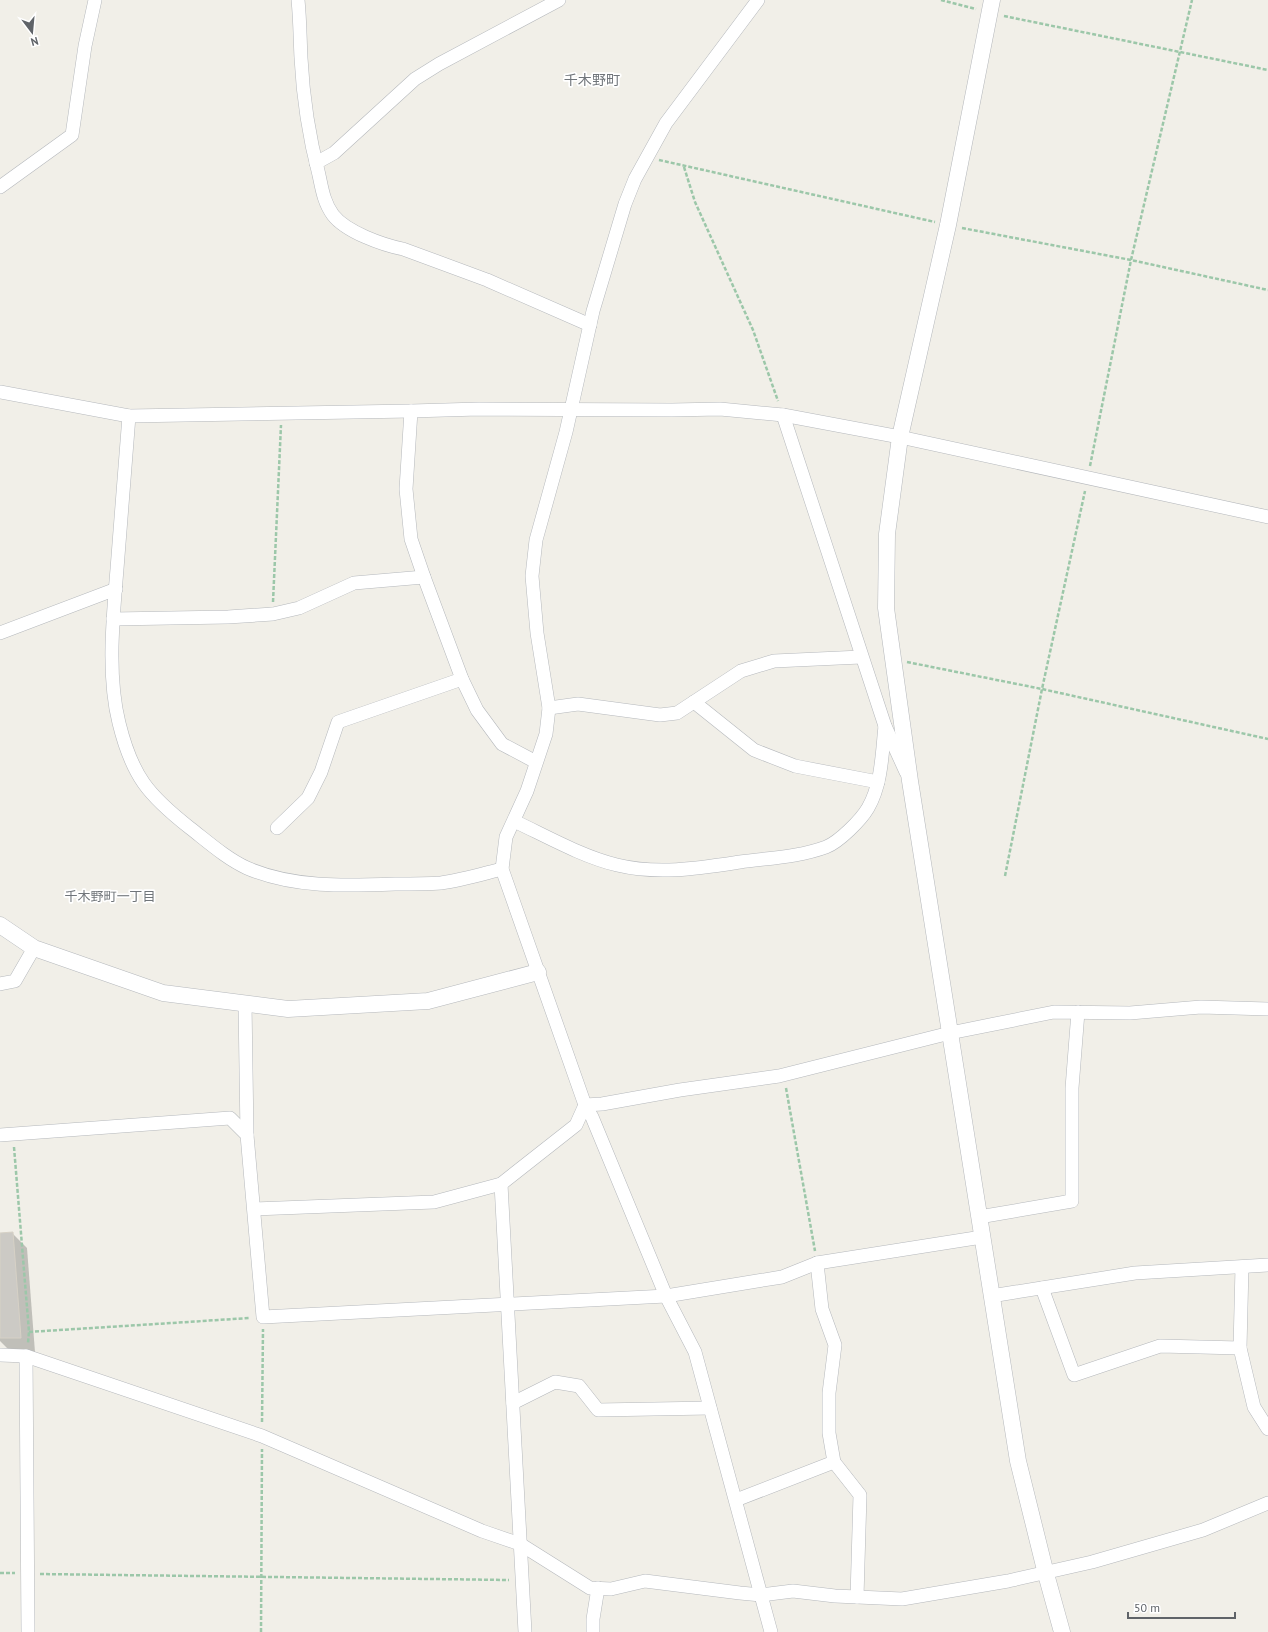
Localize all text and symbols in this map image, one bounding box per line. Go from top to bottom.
north arrow [12,12,52,52]
text: N [29,34,40,49]
district label: 千木野町 [564,71,620,89]
district label: 千木野町一丁目 [64,888,156,905]
scale bar [1128,1594,1235,1620]
text: 50 m [1134,1600,1160,1615]

